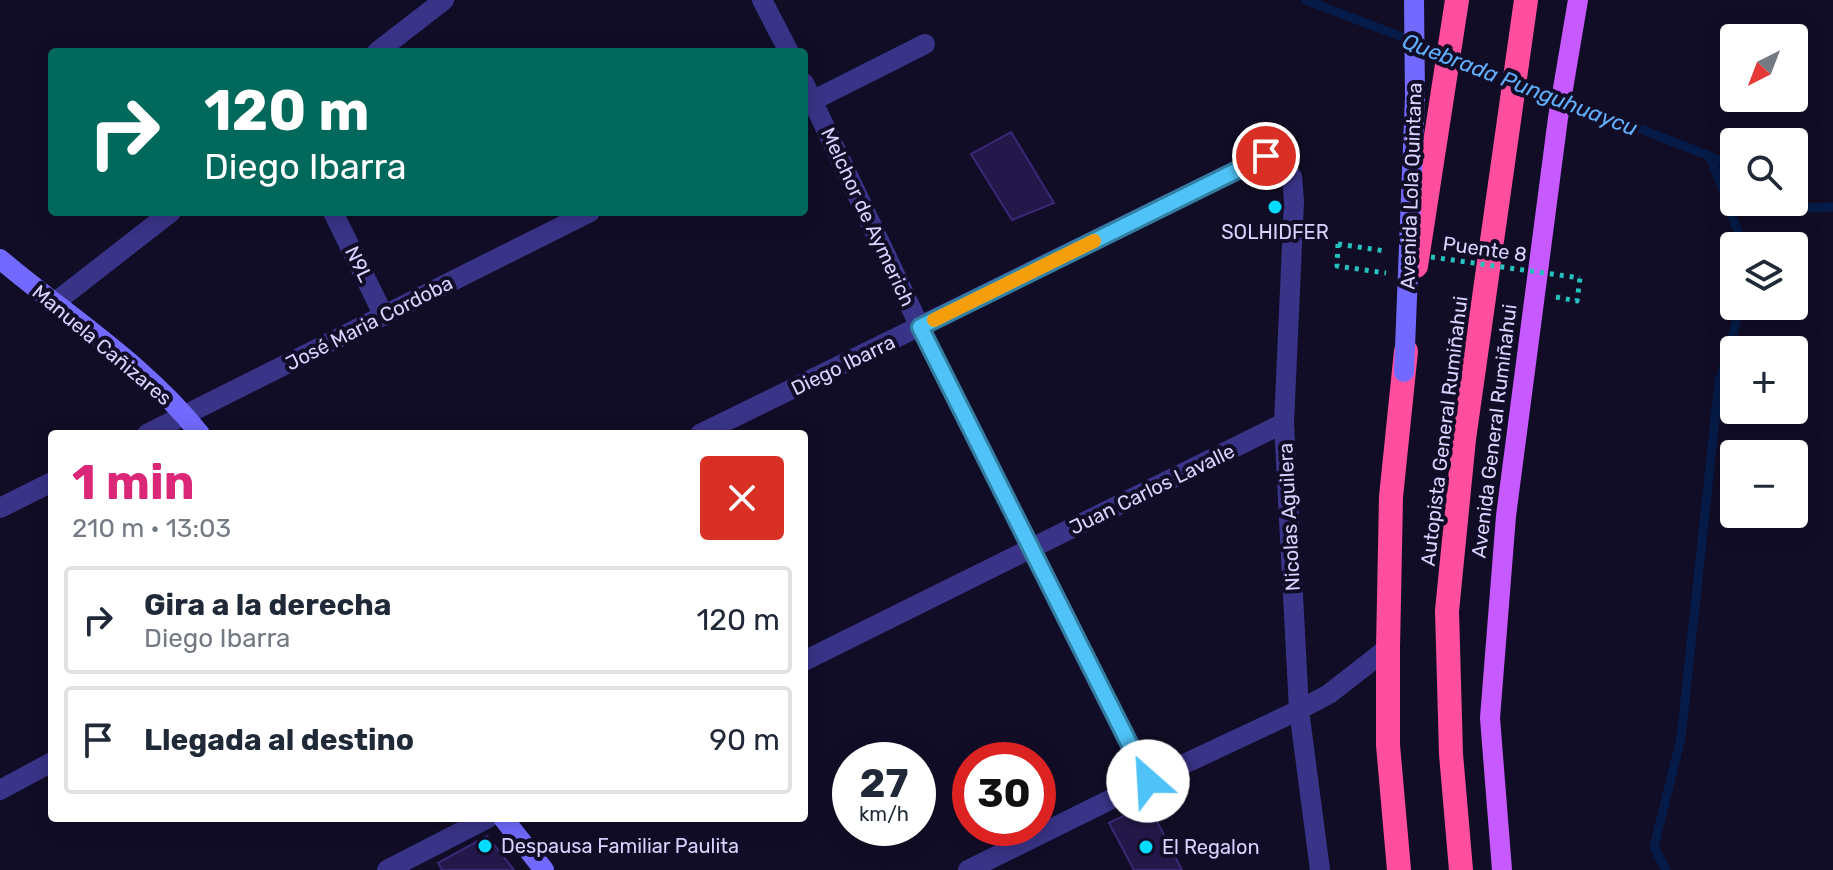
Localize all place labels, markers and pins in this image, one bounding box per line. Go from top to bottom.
pin [1232,122,1300,190]
marker: SOLHIDFER [1266,198,1284,216]
place label: SOLHIDFER [1221,220,1329,244]
place label: Despausa Familiar Paulita [501,834,739,858]
place label: El Regalon [1162,835,1260,859]
marker: Despausa Familiar Paulita [476,837,494,855]
marker: El Regalon [1137,838,1155,856]

